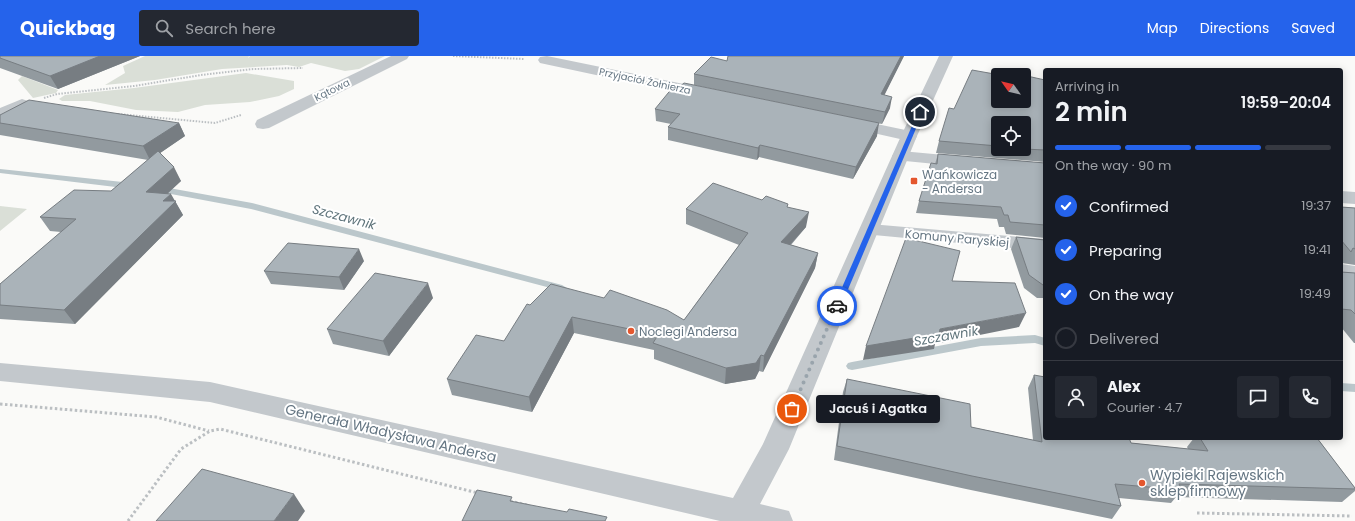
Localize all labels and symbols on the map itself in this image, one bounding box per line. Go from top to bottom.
street label: Przyjaciół Żołnierza [598,64,692,98]
north arrow [991,68,1031,108]
street label: Kątowa [312,75,352,105]
pin [903,95,937,129]
place label: Wańkowicza - Andersa [922,166,997,197]
marker: Wańkowicza - Andersa [909,176,919,186]
water label: Szczawnik [310,199,379,235]
street label: Komuny Paryskiej [904,225,1010,251]
courier [817,286,857,326]
water label: Szczawnik [912,321,981,351]
place label: Noclegi Andersa [639,323,737,340]
marker: Noclegi Andersa [626,326,636,336]
pin [775,392,809,426]
callout: Jacuś i Agatka [816,395,940,423]
street label: Generała Władysława Andersa [283,399,499,467]
place label: Wypieki Rajewskich sklep firmowy [1150,465,1285,501]
marker: Wypieki Rajewskich sklep firmowy [1137,478,1147,488]

